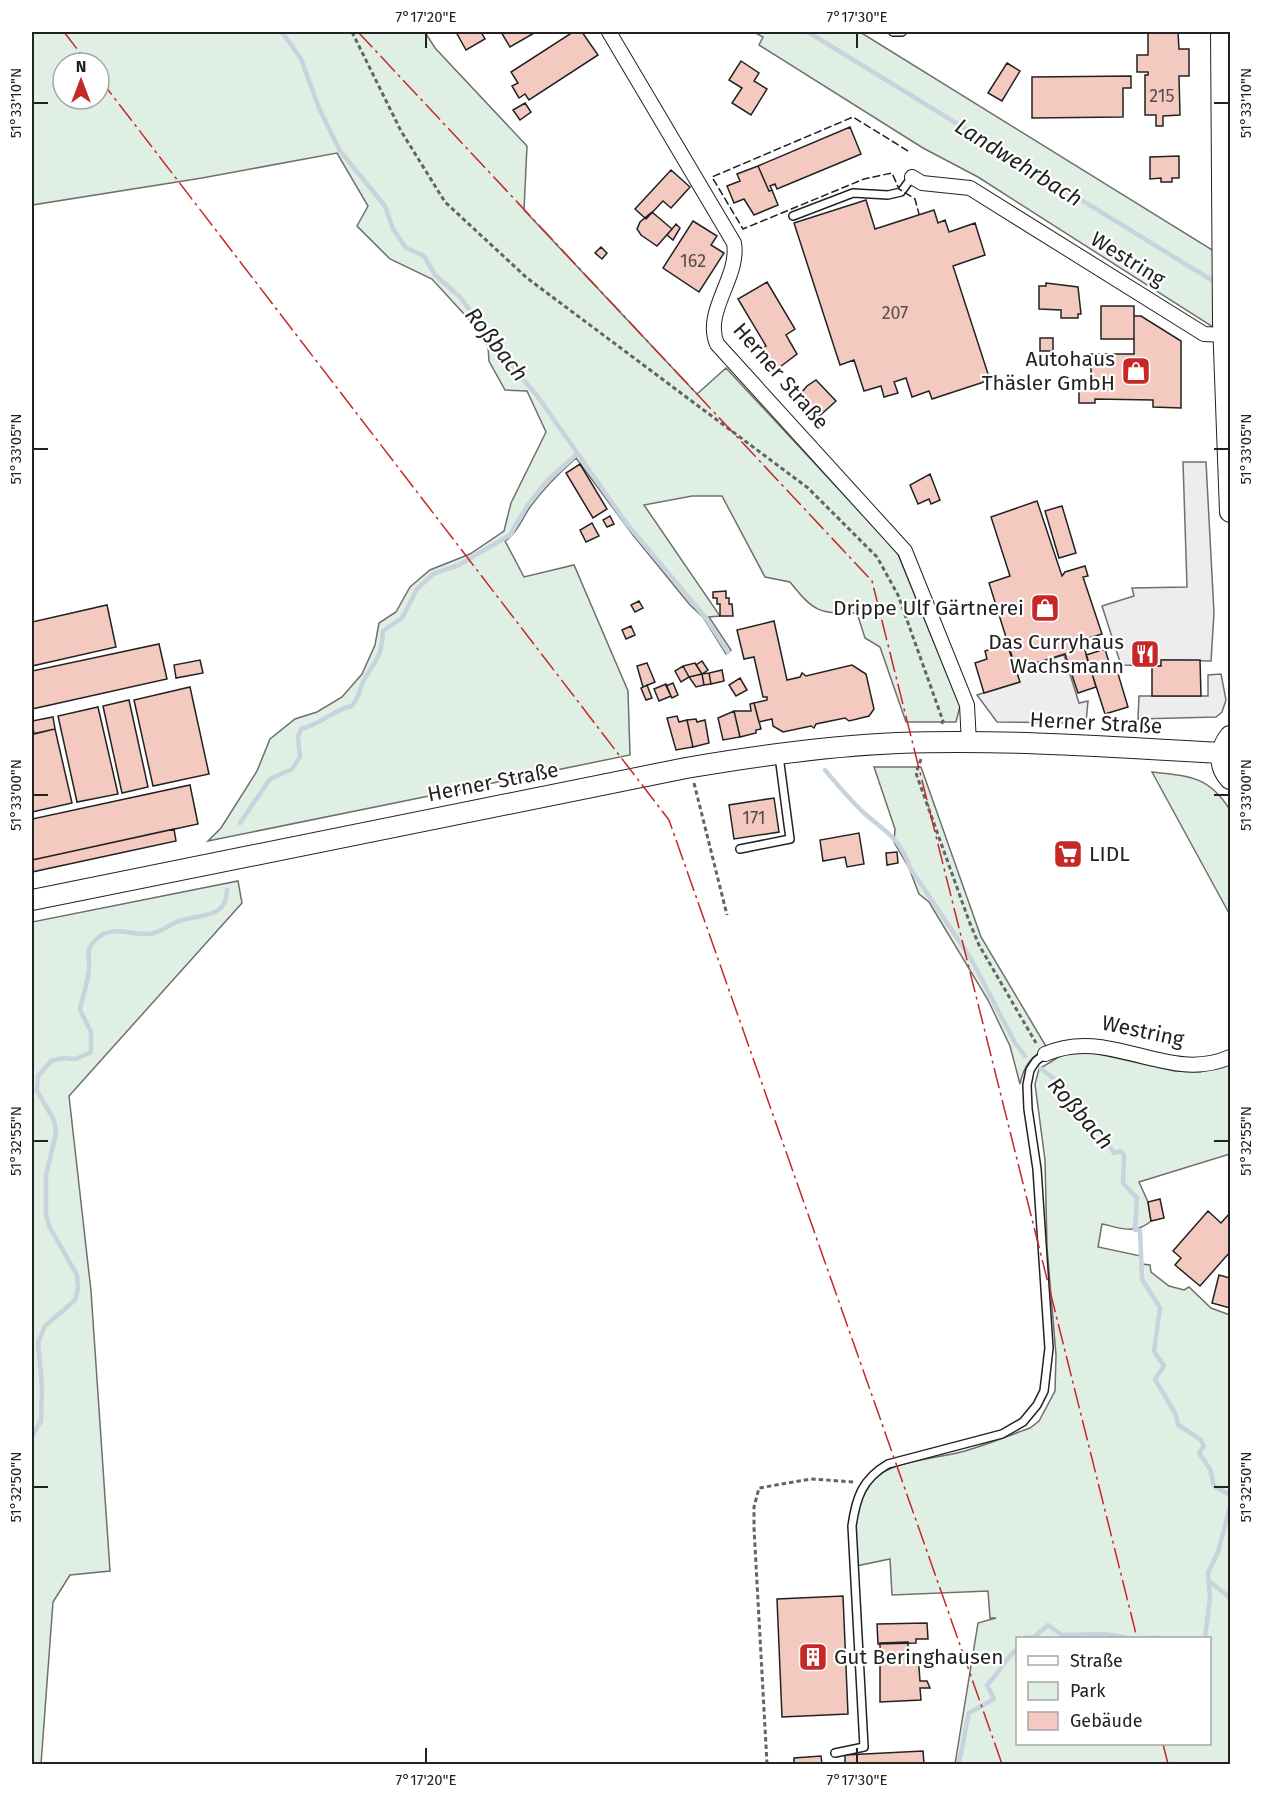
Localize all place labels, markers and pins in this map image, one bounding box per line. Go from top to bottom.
place label: Autohaus Thäsler GmbH [982,346,1115,396]
shop icon: Autohaus Thäsler GmbH [1120,355,1152,387]
shop icon: Drippe Ulf Gärtnerei [1029,592,1061,624]
place label: Drippe Ulf Gärtnerei [833,595,1024,621]
place label: Das Curryhaus Wachsmann [988,629,1124,679]
restaurant icon: Das Curryhaus Wachsmann [1129,638,1161,670]
supermarket icon: LIDL [1052,838,1084,870]
place label: LIDL [1089,841,1130,867]
building icon: Gut Beringhausen [797,1641,829,1673]
place label: Gut Beringhausen [834,1644,1004,1670]

